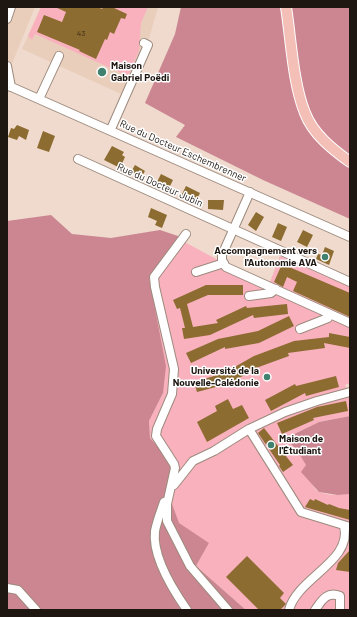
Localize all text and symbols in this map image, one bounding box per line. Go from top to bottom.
house number: 43 [77,28,85,38]
place label: Maison Gabriel Poëdi [111,60,169,84]
marker: Maison Gabriel Poëdi [96,66,108,78]
street label: Rue du Docteur Eschembrenner [118,118,248,184]
street label: Rue du Docteur Jubin [115,161,205,209]
place label: Accompagnement vers l'Autonomie AVA [214,245,317,268]
marker: Accompagnement vers l'Autonomie AVA [320,252,330,262]
place label: Université de la Nouvelle-Calédonie [173,365,259,388]
marker: Université de la Nouvelle-Calédonie [262,372,272,382]
place label: Maison de l'Étudiant [279,433,323,456]
marker: Maison de l'Étudiant [266,440,276,450]

